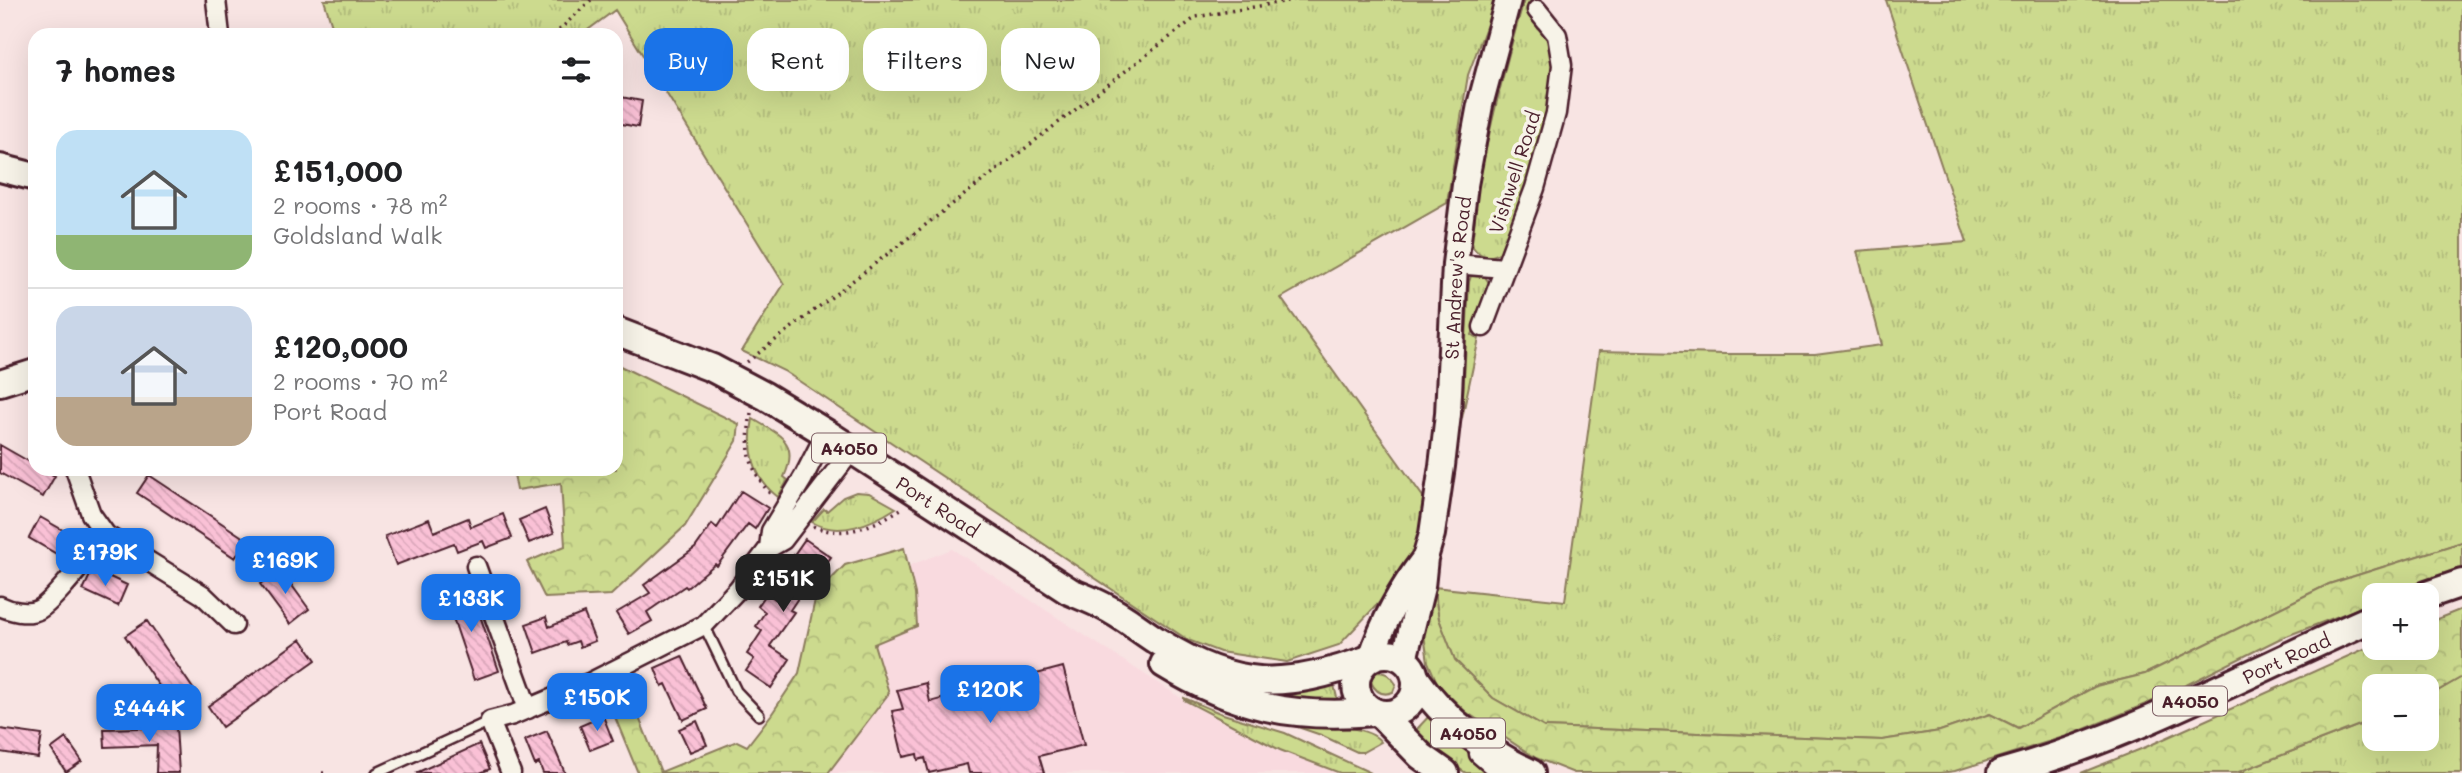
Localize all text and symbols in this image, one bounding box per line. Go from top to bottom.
chip: Buy [644,28,733,91]
chip: Rent [747,28,849,91]
chip: Filters [863,28,987,91]
chip: New [1001,28,1100,91]
text: 7 homes [56,50,176,90]
icon: filters [557,51,595,89]
street label: Vishwell Road [1482,108,1546,236]
text: £151,000 [273,150,403,190]
icon: home [112,158,196,242]
text: 2 rooms · 78 m² [273,190,447,220]
street label: St Andrew's Road [1438,195,1476,360]
text: Goldsland Walk [273,220,443,250]
text: £120,000 [273,326,408,366]
icon: home [112,334,196,418]
text: 2 rooms · 70 m² [273,366,448,396]
text: Port Road [273,396,387,426]
road number: A4050 [812,434,886,462]
street label: Port Road [892,470,985,542]
pin: £179K [56,528,154,588]
text: £179K [72,536,138,566]
pin: £169K [236,536,334,596]
text: £169K [251,544,319,574]
pin: £151K [734,554,832,614]
text: £151K [751,562,815,592]
pin: £133K [422,574,520,634]
text: £133K [437,582,505,612]
map controls [2362,583,2439,751]
button: + [2362,583,2439,660]
street label: Port Road [2238,626,2334,689]
pin: £120K [941,666,1039,725]
text: £120K [956,673,1024,703]
pin: £150K [548,674,646,733]
button: − [2362,674,2439,751]
text: £150K [563,681,631,711]
pin: £444K [100,684,198,744]
road number: A4050 [2153,686,2227,716]
text: £444K [112,692,186,722]
road number: A4050 [1431,718,1505,748]

